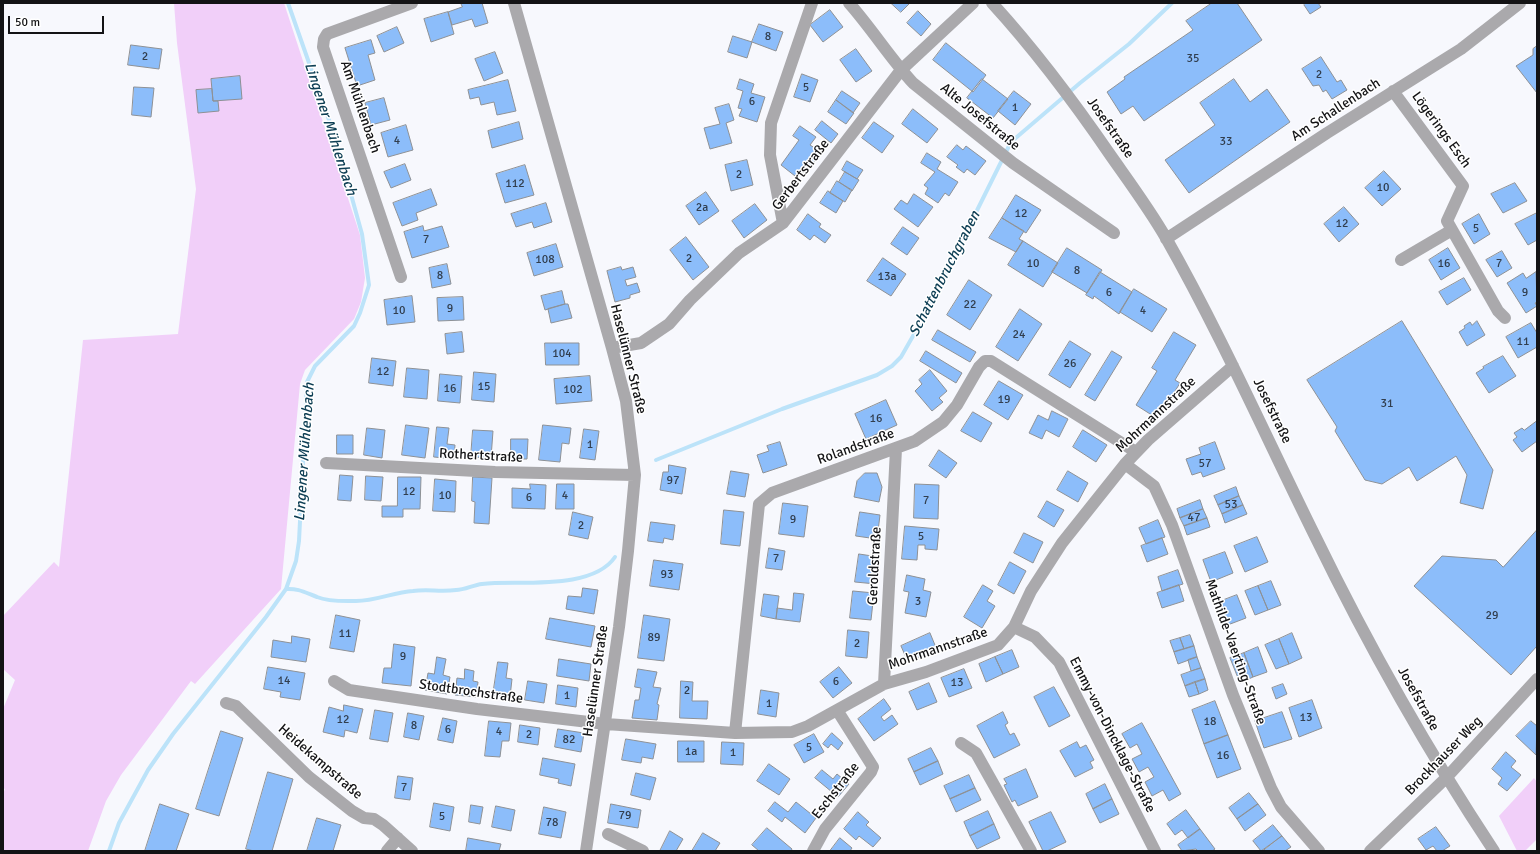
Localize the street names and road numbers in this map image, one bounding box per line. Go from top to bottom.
street label: Am Mühlenbach [336,59,384,155]
street label: Am Schallenbach [1288,75,1384,145]
street label: Alte Josefstraße [937,80,1023,154]
street label: Lögerings Esch [1408,89,1474,171]
street label: Josefstraße [1083,94,1137,162]
street label: Gerbertstraße [769,136,833,214]
street label: Haselünner Straße [606,302,650,416]
street label: Mohrmannstraße [1112,373,1200,457]
street label: Josefstraße [1249,376,1295,446]
street label: Rolandstraße [815,425,897,469]
street label: Rothertstraße [439,445,523,467]
street label: Geroldstraße [865,526,885,606]
street label: Mathilde-Vaerting-Straße [1201,577,1269,727]
street label: Haselünner Straße [580,624,612,738]
street label: Mohrmannstraße [886,624,990,674]
street label: Emmy-von-Dincklage-Straße [1065,654,1159,816]
street label: Josefstraße [1394,664,1442,734]
street label: Stodtbrochstraße [418,676,524,708]
street label: Brockhauser Weg [1402,713,1486,799]
street label: Heidekampstraße [274,721,366,803]
street label: Eschstraße [809,759,863,823]

